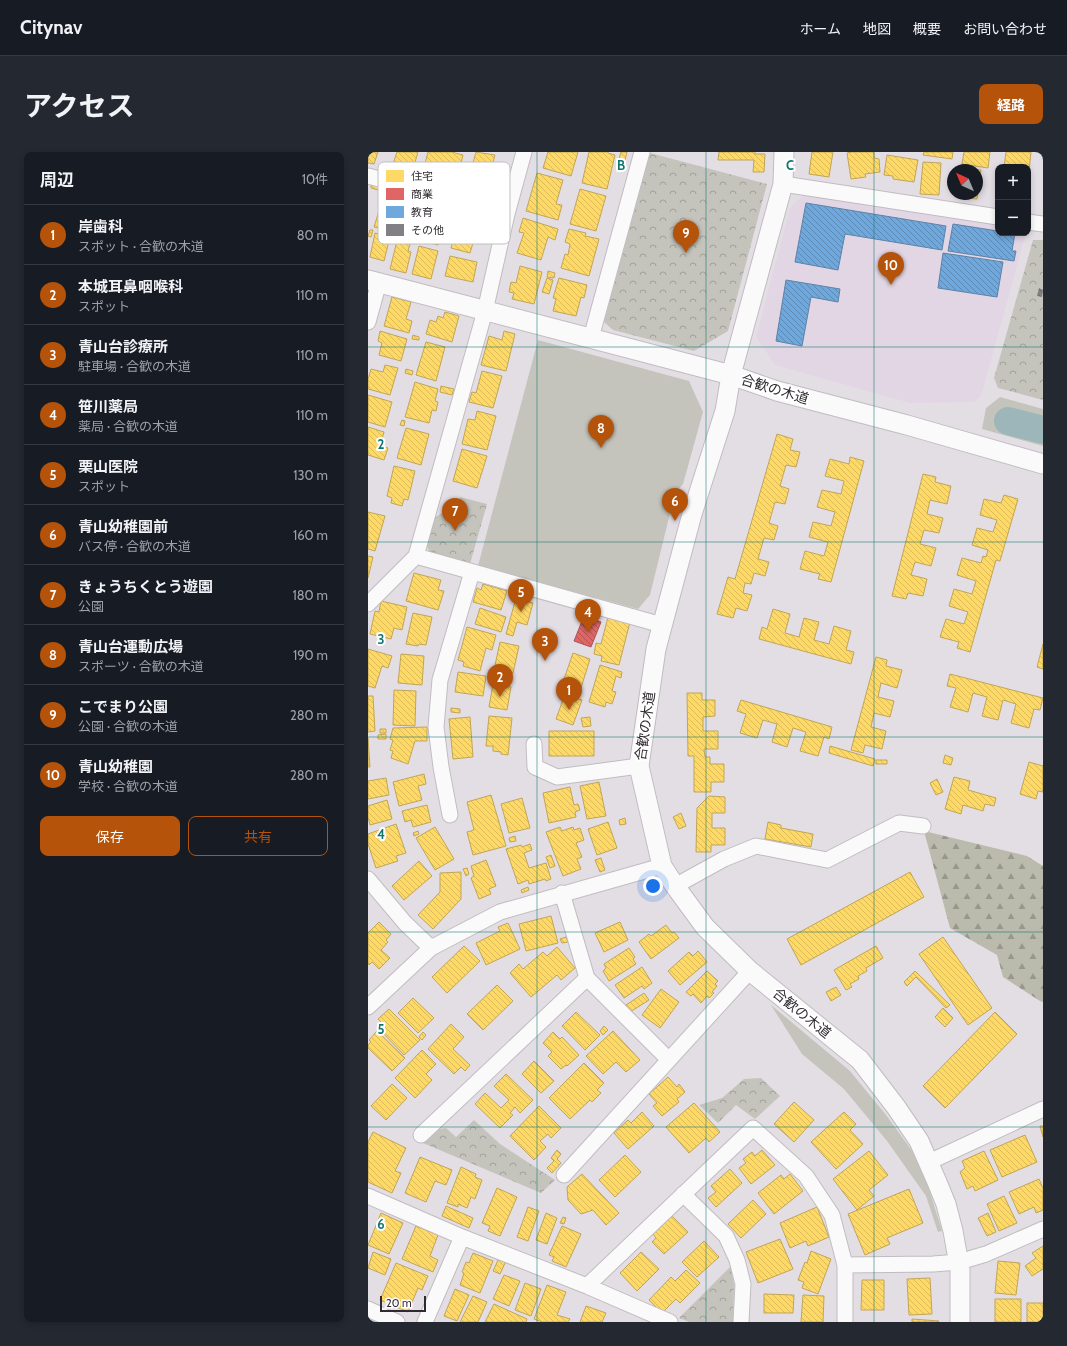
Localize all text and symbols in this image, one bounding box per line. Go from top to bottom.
text: Citynav [20,16,82,39]
text: ホーム [799,20,841,38]
text: 地図 [863,20,891,38]
text: 概要 [913,20,941,38]
text: お問い合わせ [963,20,1047,38]
button: 経路 [979,84,1043,124]
text: アクセス [24,89,135,123]
text: B [617,157,625,173]
text: C [786,157,794,173]
legend [378,162,510,244]
north arrow [947,164,983,200]
map controls [995,164,1031,236]
button: + [995,164,1031,200]
text: 住宅 [411,169,433,183]
text: 周辺 [40,170,74,190]
text: 10件 [302,171,328,187]
text: 商業 [411,187,433,201]
button: − [995,200,1031,236]
text: 教育 [411,205,433,219]
text: 岸歯科 [78,218,123,236]
pin: 9 [673,220,699,253]
text: その他 [411,223,444,237]
text: 1 [51,227,55,243]
text: 80 m [297,227,328,243]
text: スポット · 合歓の木道 [78,238,204,254]
pin: 10 [878,252,904,285]
text: 本城耳鼻咽喉科 [78,278,183,296]
text: 2 [50,287,56,303]
text: 110 m [296,287,328,303]
text: スポット [78,298,130,314]
text: 青山台診療所 [78,338,168,356]
text: 3 [49,347,57,363]
text: 110 m [296,347,328,363]
text: 駐車場 · 合歓の木道 [78,358,191,374]
street label: 合歓の木道 [739,370,811,408]
text: 笹川薬局 [78,398,138,416]
text: 4 [49,407,57,423]
text: 110 m [296,407,328,423]
pin: 8 [588,415,614,448]
text: 薬局 · 合歓の木道 [78,418,178,434]
text: 2 [378,436,385,452]
text: 栗山医院 [78,458,138,476]
text: 5 [50,467,56,483]
text: 130 m [293,467,328,483]
text: スポット [78,478,130,494]
pin: 6 [662,488,688,521]
pin: 7 [442,498,468,531]
text: 青山幼稚園前 [78,518,168,536]
text: 6 [49,527,57,543]
text: 160 m [293,527,328,543]
text: バス停 · 合歓の木道 [78,538,191,554]
text: きょうちくとう遊園 [78,578,213,596]
pin: 5 [508,579,534,612]
text: 7 [50,587,56,603]
text: 180 m [292,587,328,603]
text: 公園 [78,598,104,614]
pin: 4 [575,599,601,632]
pin: 3 [532,628,558,661]
text: 3 [377,631,385,647]
text: 青山台運動広場 [78,638,183,656]
text: 8 [49,647,57,663]
text: 190 m [293,647,328,663]
text: スポーツ · 合歓の木道 [78,658,204,674]
pin: 2 [487,664,513,697]
pin: 1 [556,677,582,710]
street label: 合歓の木道 [631,690,659,762]
text: こでまり公園 [78,698,168,716]
text: 9 [49,707,57,723]
text: 280 m [290,707,328,723]
text: 公園 · 合歓の木道 [78,718,178,734]
text: 青山幼稚園 [78,758,153,776]
text: 10 [46,767,60,783]
text: 280 m [290,767,328,783]
text: 学校 · 合歓の木道 [78,778,178,794]
button: 保存 [40,816,180,856]
button: 共有 [188,816,328,856]
text: 4 [377,826,385,842]
your location [643,876,663,896]
street label: 合歓の木道 [769,984,835,1042]
text: 5 [378,1021,385,1037]
text: 6 [377,1216,385,1232]
scale bar [380,1294,426,1313]
text: 20 m [386,1296,412,1310]

